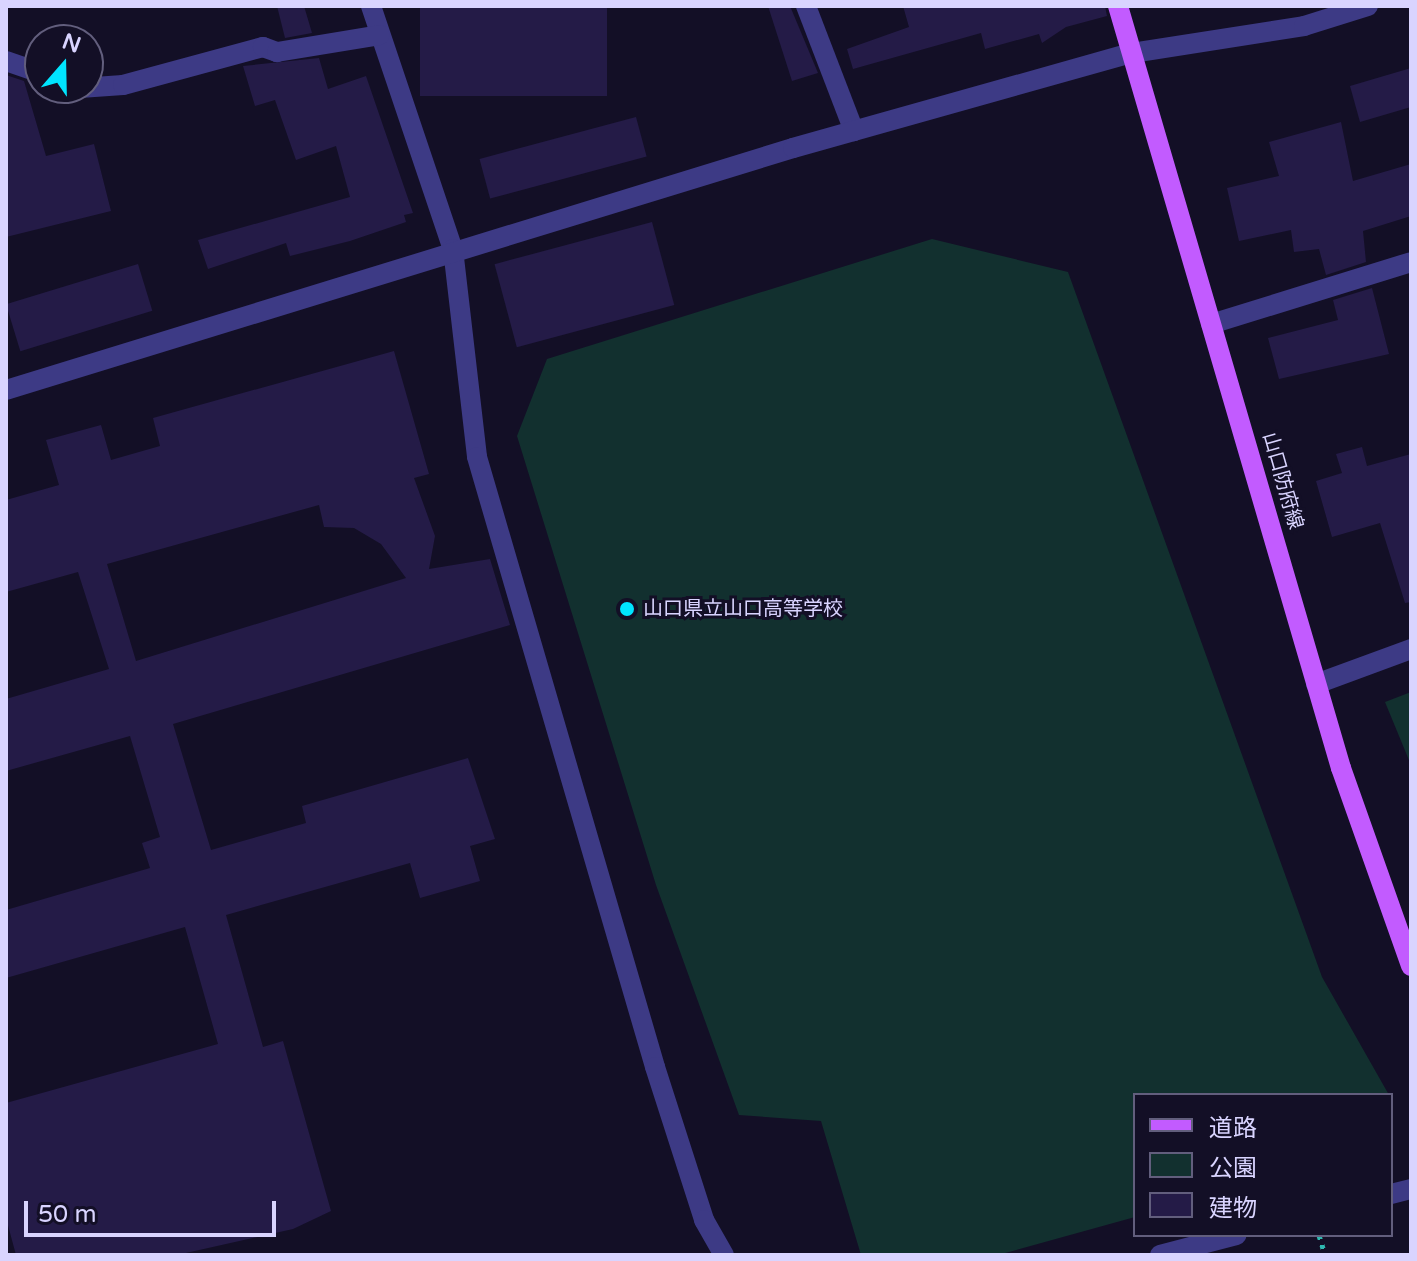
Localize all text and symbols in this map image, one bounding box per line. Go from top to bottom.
north arrow [24,24,104,104]
text: N [59,28,84,59]
street label: 山口防府線 [1257,430,1307,532]
place label: 山口県立山口高等学校 [643,597,843,621]
marker: 山口県立山口高等学校 [618,600,636,618]
legend [1133,1093,1393,1237]
text: 道路 [1209,1114,1257,1143]
text: 公園 [1209,1154,1257,1183]
scale bar [28,1185,280,1235]
text: 建物 [1209,1194,1257,1223]
text: 50 m [38,1200,96,1229]

